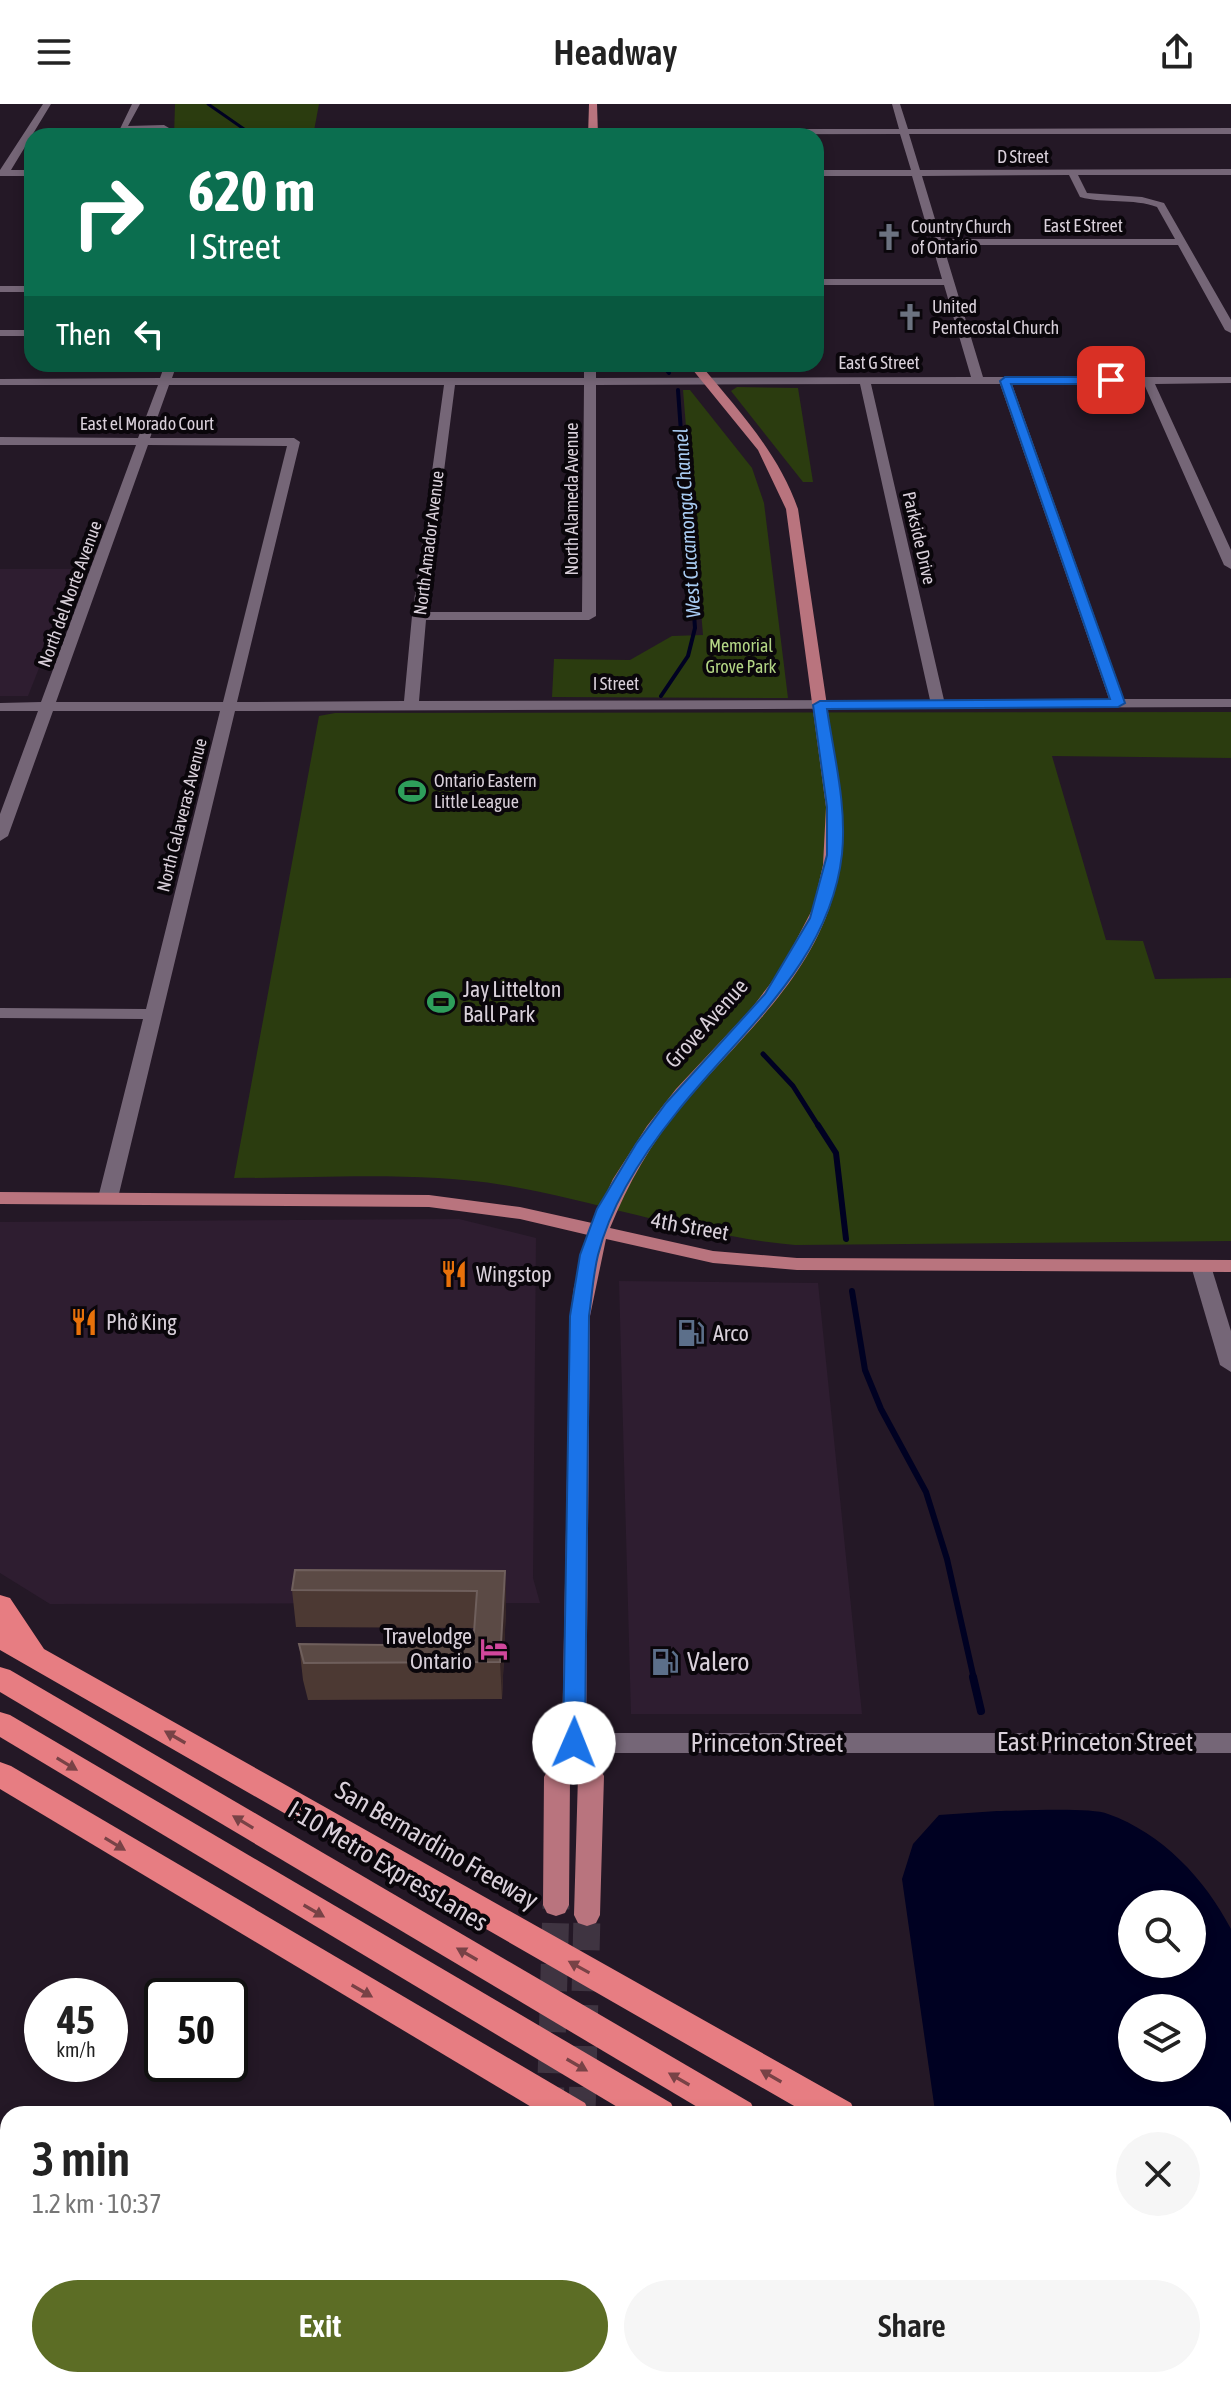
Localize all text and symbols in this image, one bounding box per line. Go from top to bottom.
icon: menu [32,30,76,74]
icon: share [1155,30,1199,74]
text: Headway [554,31,677,73]
street label: D Street [997,146,1049,167]
text: 620 m [188,159,315,223]
icon: right [56,160,160,264]
street label: East E Street [1043,215,1123,236]
place label: Country Church of Ontario [911,216,1012,258]
church icon: Country Church of Ontario [874,222,904,252]
text: I Street [188,225,281,267]
place label: United Pentecostal Church [932,296,1059,338]
church icon: United Pentecostal Church [895,302,925,332]
icon: left [127,312,171,356]
text: Then [56,317,111,351]
pin [1077,346,1145,414]
street label: East G Street [838,352,920,373]
icon: arrive [1089,358,1133,402]
street label: East el Morado Court [80,413,214,434]
street label: North Alameda Avenue [561,423,582,575]
water label: West Cucamonga Channel [668,427,705,619]
street label: North Amador Avenue [409,470,448,616]
street label: Parkside Drive [899,489,940,586]
street label: North del Norte Avenue [33,518,106,670]
park label: Memorial Grove Park [705,635,777,677]
street label: I Street [593,673,639,694]
street label: North Calaveras Avenue [152,736,211,894]
place label: Ontario Eastern Little League [434,770,537,812]
sports icon: Ontario Eastern Little League [397,776,427,806]
street label: Grove Avenue [659,973,753,1073]
place label: Jay Littelton Ball Park [463,976,561,1027]
sports icon: Jay Littelton Ball Park [426,987,456,1017]
street label: 4th Street [649,1206,731,1246]
restaurant icon: Wingstop [439,1259,469,1289]
place label: Wingstop [476,1261,552,1287]
restaurant icon: Phở King [69,1307,99,1337]
place label: Phở King [106,1309,177,1335]
fuel station icon: Arco [676,1318,706,1348]
place label: Arco [713,1320,749,1346]
place label: Travelodge Ontario [383,1623,472,1674]
hotel icon: Travelodge Ontario [479,1634,509,1664]
fuel station icon: Valero [650,1647,680,1677]
place label: Valero [687,1647,749,1677]
position arrow [532,1701,616,1785]
street label: East Princeton Street [997,1727,1193,1757]
street label: Princeton Street [690,1728,844,1758]
one-way arrow [164,1730,187,1744]
one-way arrow [56,1756,78,1770]
street label: San Bernardino Freeway [330,1775,544,1915]
street label: I-10 Metro ExpressLanes [283,1795,493,1937]
one-way arrow [232,1815,254,1829]
one-way arrow [104,1837,126,1851]
map controls [1118,1890,1206,2082]
button: search [1118,1890,1206,1978]
one-way arrow [303,1904,325,1918]
one-way arrow [456,1947,478,1961]
one-way arrow [567,1960,590,1973]
speed limit sign: 50 [144,1978,248,2082]
one-way arrow [351,1984,373,1998]
button: layers [1118,1994,1206,2082]
text: 45 [57,1997,95,2042]
text: km/h [56,2038,96,2061]
one-way arrow [566,2058,588,2072]
one-way arrow [760,2069,782,2083]
one-way arrow [668,2072,690,2086]
text: 3 min [32,2131,130,2186]
button: close [1116,2132,1200,2216]
text: 1.2 km · 10:37 [32,2189,162,2219]
button: Exit [32,2280,608,2372]
button: Share [624,2280,1200,2372]

